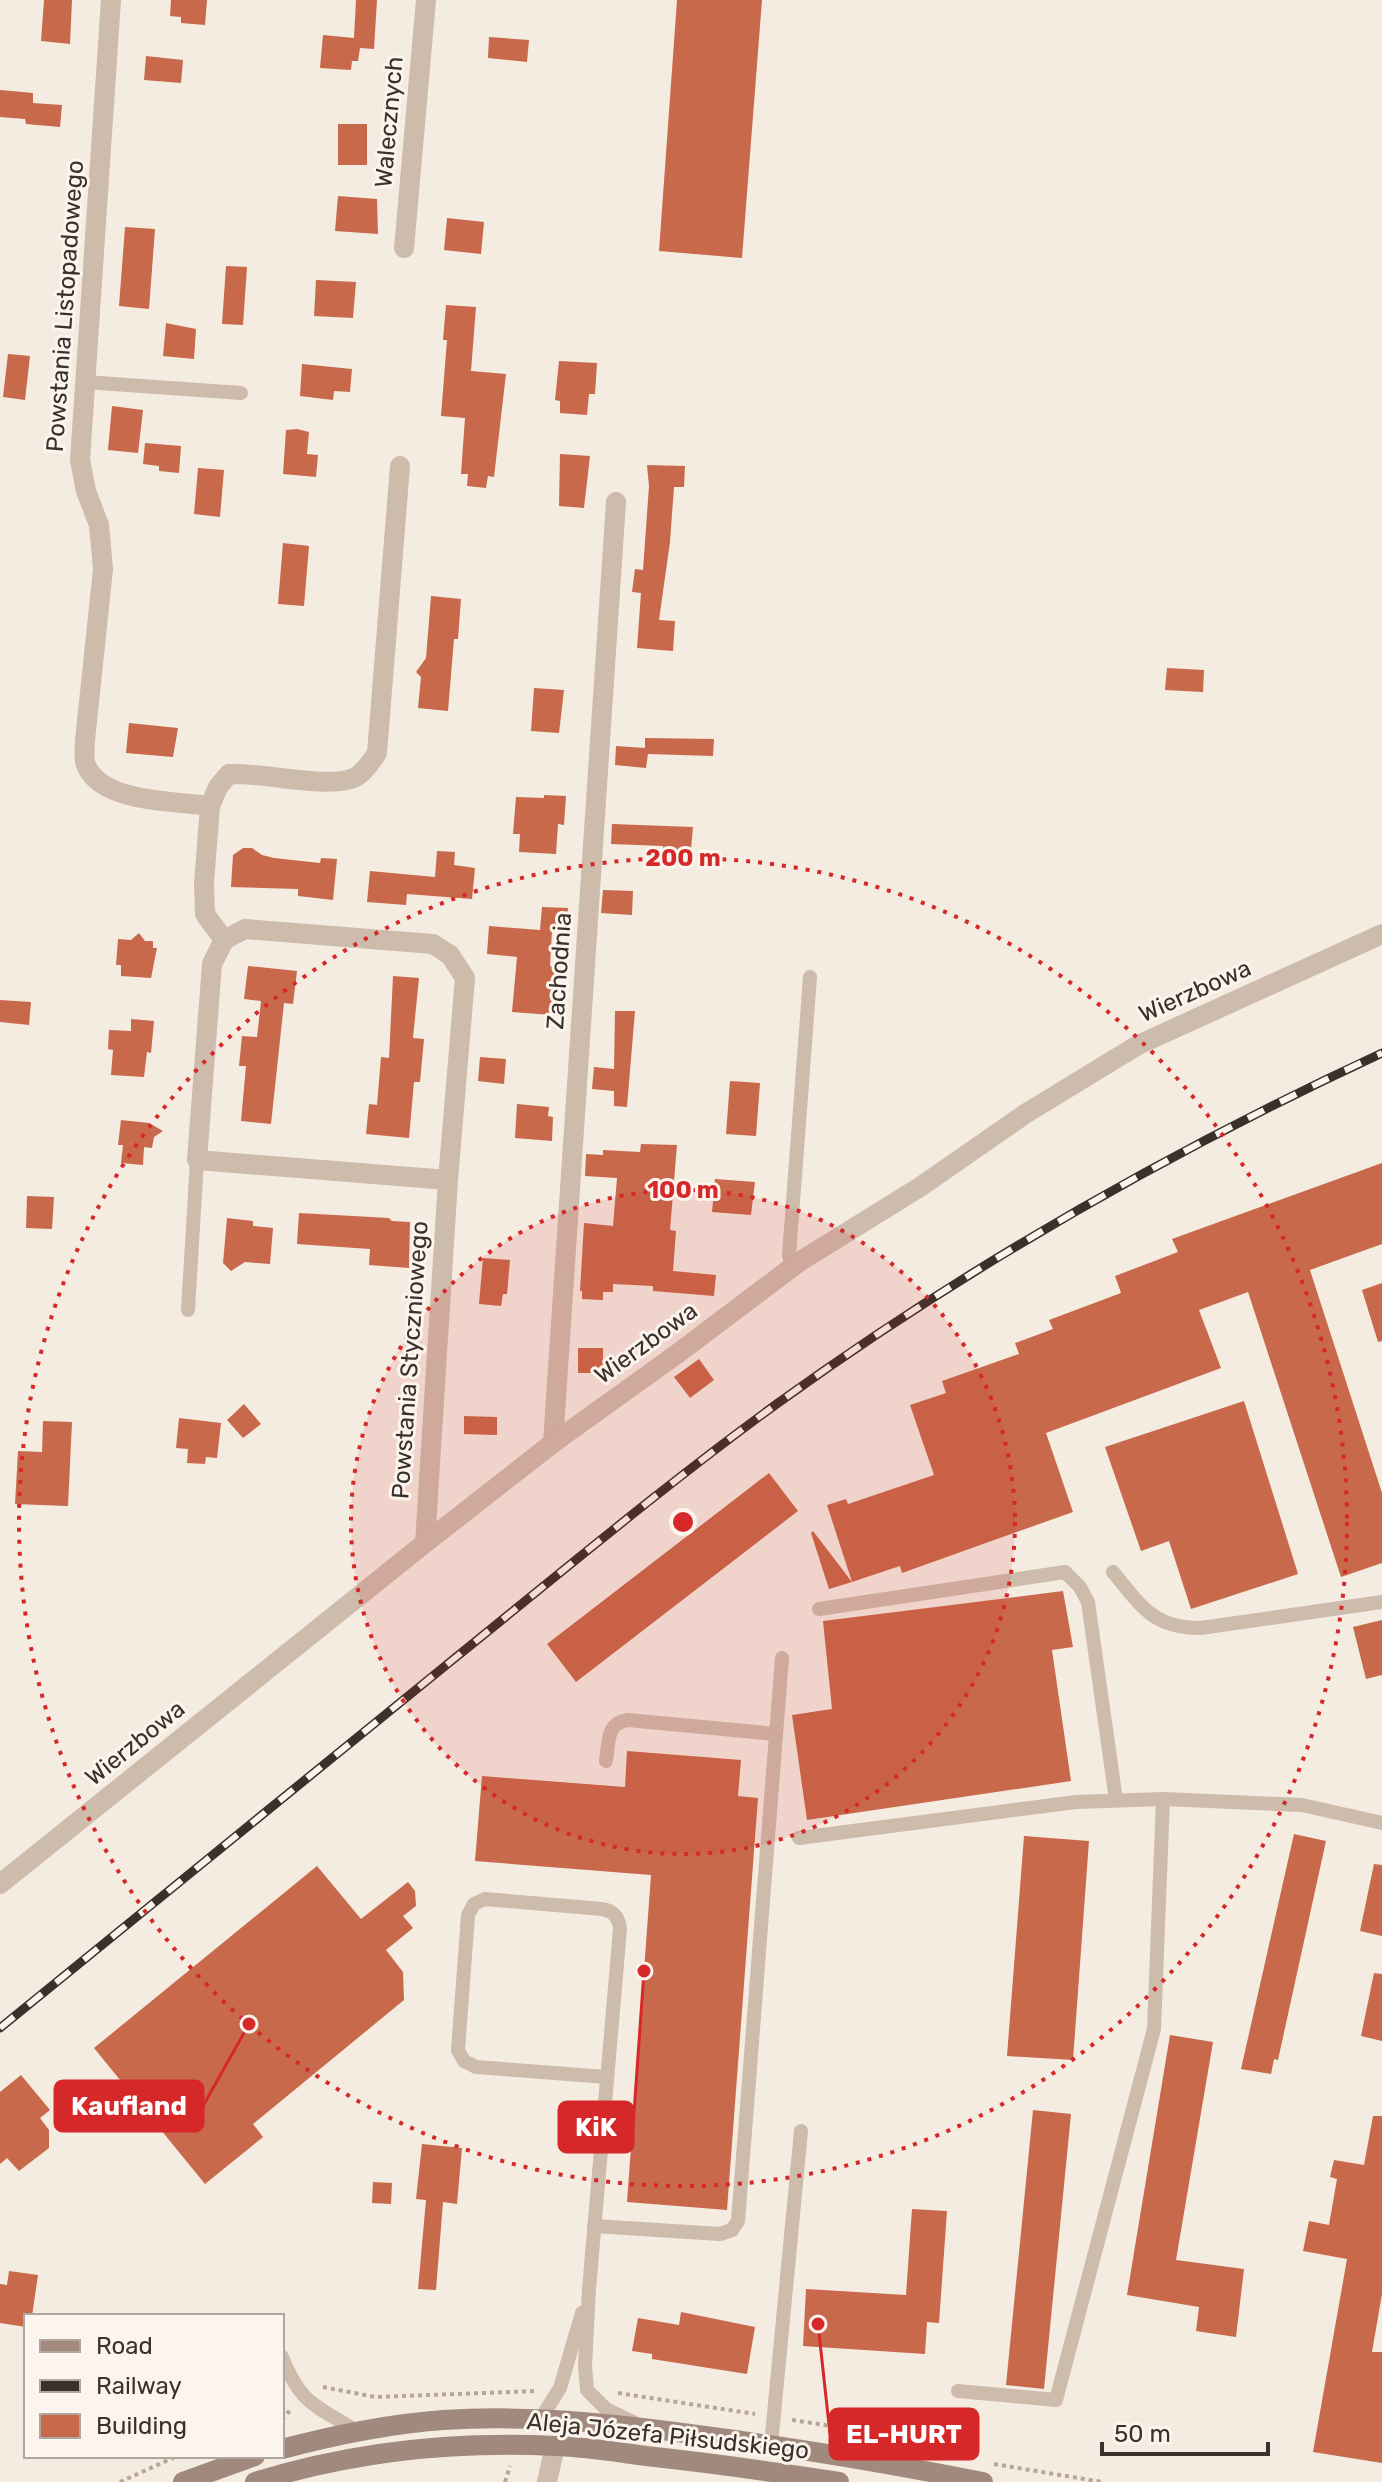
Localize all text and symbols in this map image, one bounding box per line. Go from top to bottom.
street label: Walecznych [369,55,409,189]
street label: Powstania Listopadowego [41,159,89,453]
text: 200 m [645,844,721,872]
street label: Zachodnia [541,912,577,1030]
street label: Wierzbowa [1135,954,1255,1028]
text: 100 m [647,1176,719,1204]
street label: Powstania Styczniowego [386,1220,434,1500]
street label: Wierzbowa [589,1297,703,1389]
centre of rings [669,1508,697,1536]
street label: Wierzbowa [80,1694,190,1792]
callout: Kaufland [55,2081,203,2131]
text: Kaufland [71,2091,187,2122]
callout: KiK [559,2102,633,2152]
text: KiK [575,2112,617,2143]
legend [24,2314,284,2458]
text: Road [96,2332,153,2360]
text: Railway [96,2372,182,2400]
scale bar [1102,2406,1268,2456]
street label: Aleja Józefa Piłsudskiego [525,2407,811,2465]
callout: EL-HURT [830,2409,978,2459]
text: Building [96,2412,187,2440]
text: EL-HURT [846,2419,962,2450]
text: 50 m [1114,2420,1171,2448]

